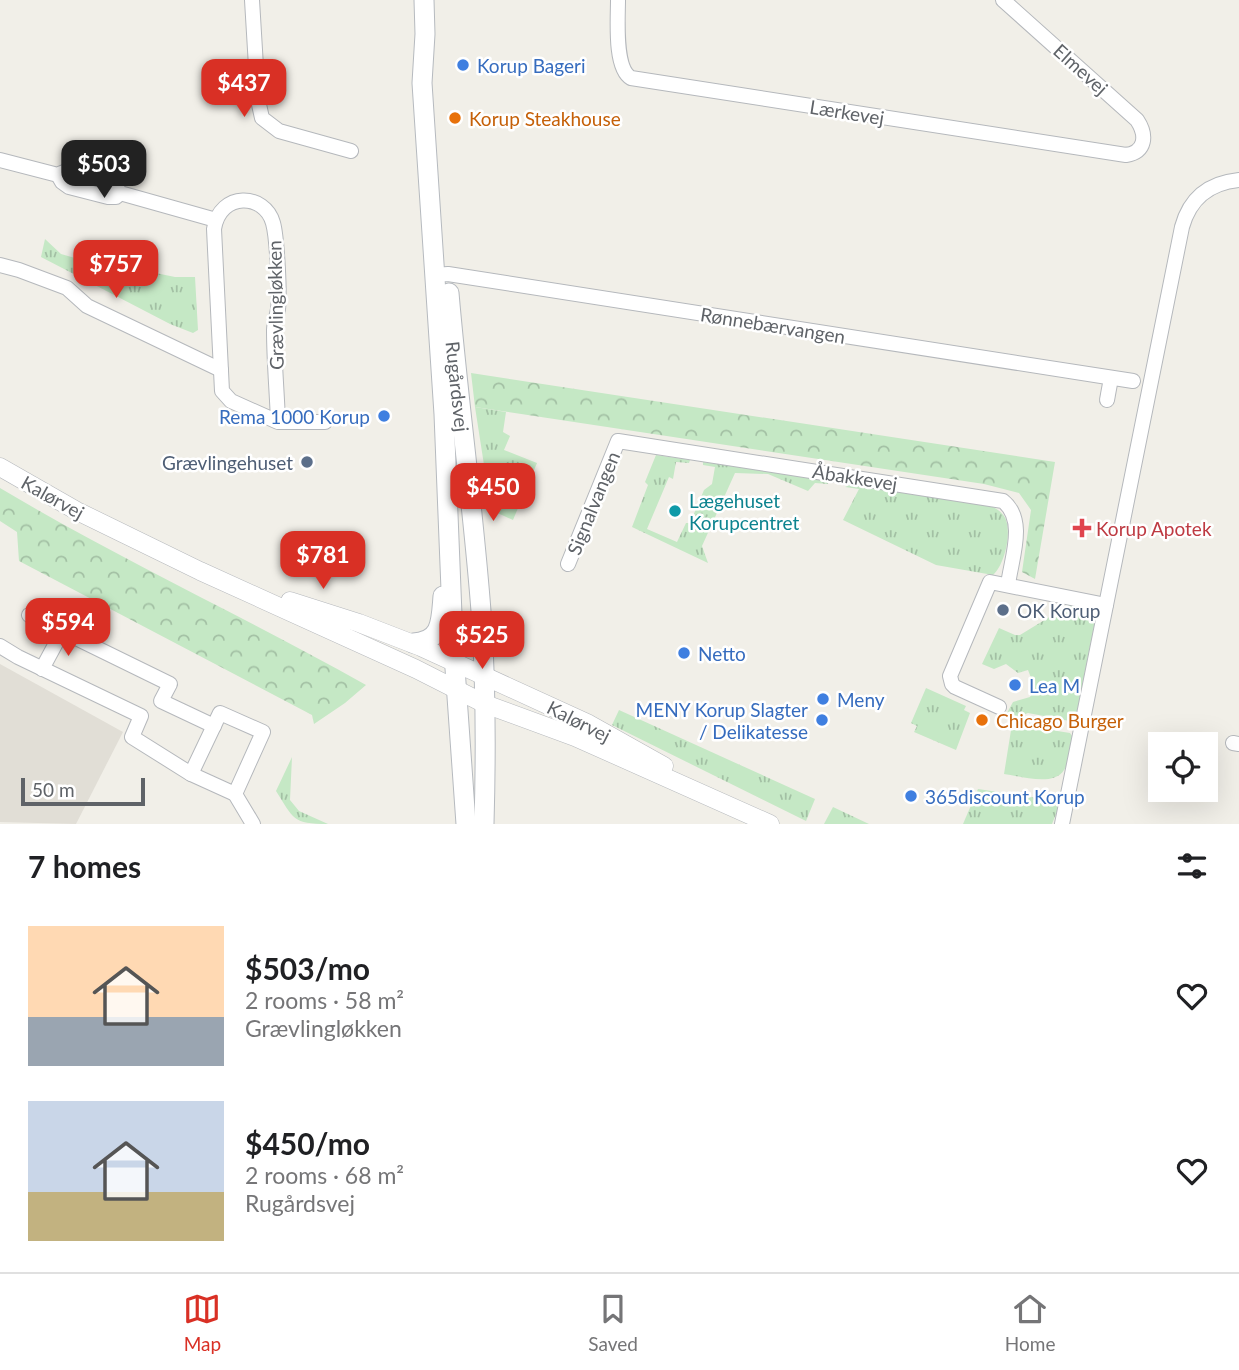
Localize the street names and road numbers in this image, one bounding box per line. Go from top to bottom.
street label: Elmevej [1049,39,1113,99]
street label: Lærkevej [808,95,886,129]
street label: Grævlingløkken [262,240,288,370]
street label: Rønnebærvangen [699,302,847,348]
street label: Rugårdsvej [442,340,475,433]
street label: Signalvangen [562,448,624,558]
street label: Åbakkevej [811,459,899,495]
street label: Kalørvej [18,470,88,524]
street label: Kalørvej [543,695,615,747]

